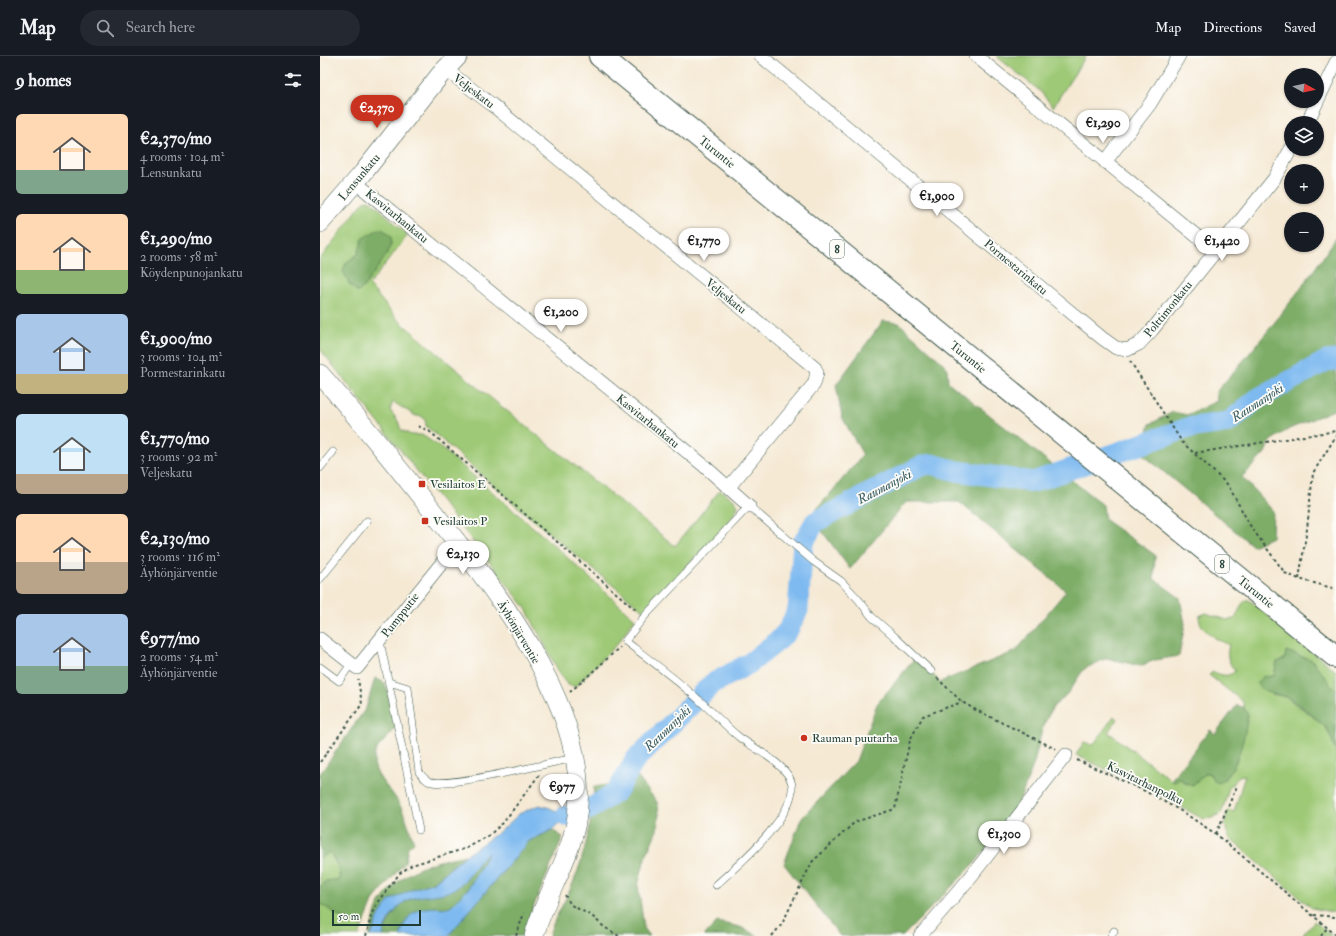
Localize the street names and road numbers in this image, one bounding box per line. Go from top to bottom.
street label: Veljeskatu [450,71,497,112]
street label: Turuntie [695,133,738,172]
street label: Lensunkatu [335,151,383,204]
street label: Kasvitarhankatu [362,186,431,246]
street label: Pormestarinkatu [981,236,1051,298]
road number: 8 [830,240,844,258]
street label: Veljeskatu [702,275,749,317]
street label: Polttimonkatu [1141,278,1196,341]
street label: Turuntie [946,338,989,377]
street label: Kasvitarhankatu [613,391,682,451]
road number: 8 [1215,555,1229,573]
street label: Turuntie [1234,573,1277,612]
street label: Pumpputie [378,590,423,641]
street label: Äyhönjärventie [493,597,543,667]
street label: Kasvitarhanpolku [1104,759,1185,808]

